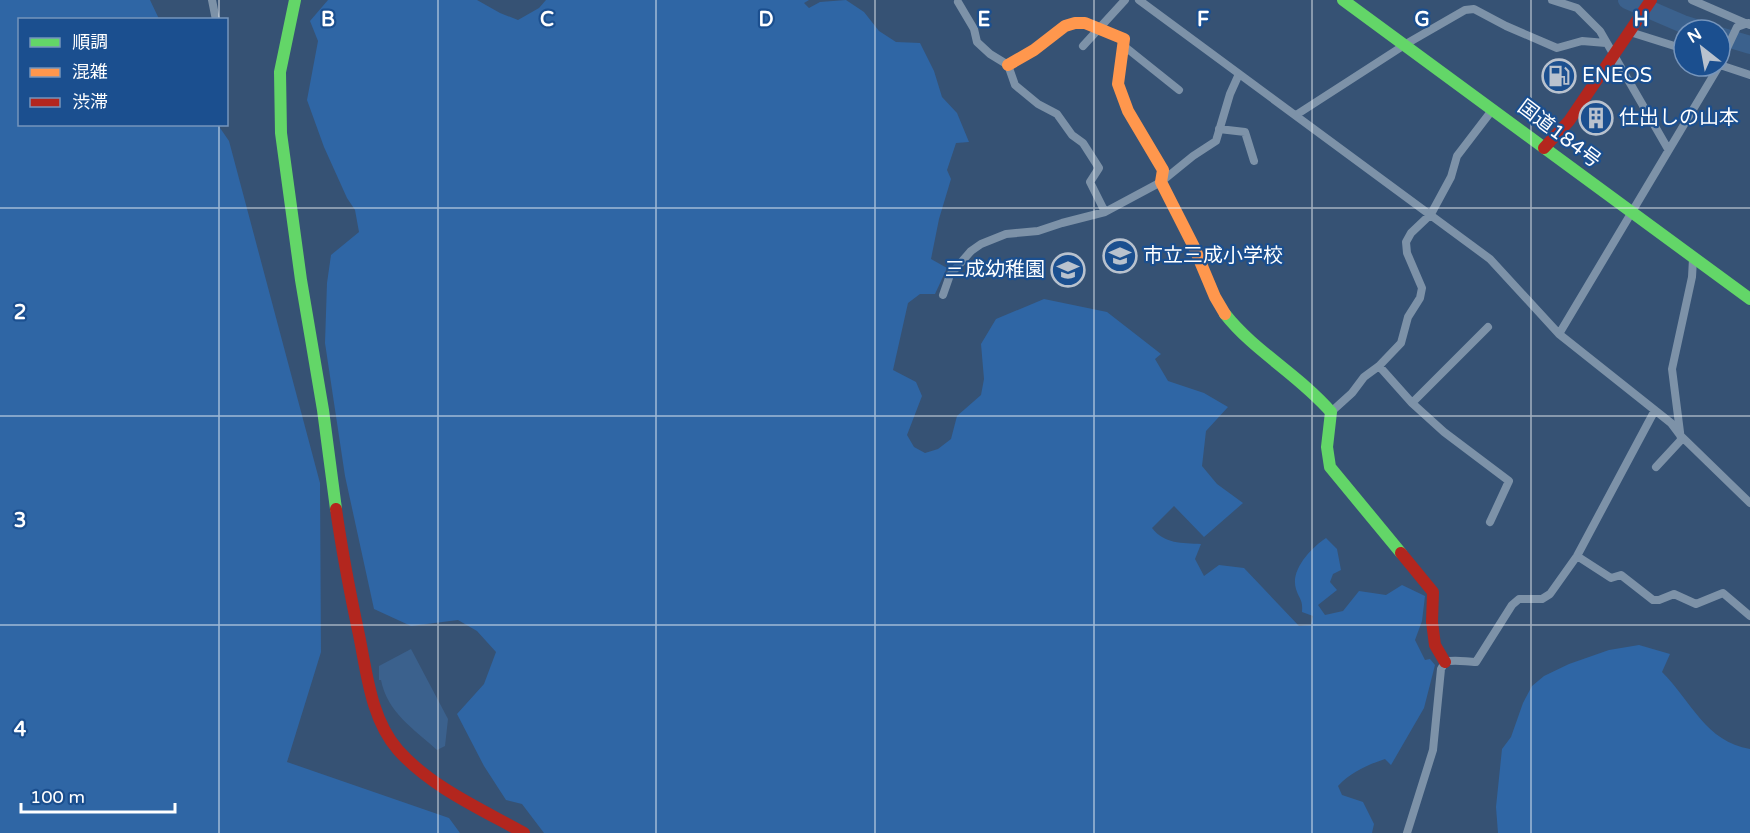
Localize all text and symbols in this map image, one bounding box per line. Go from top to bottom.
text: B [321,8,335,32]
text: C [540,8,554,32]
text: D [758,8,774,32]
text: E [978,8,991,32]
text: F [1197,8,1209,32]
text: G [1414,8,1430,32]
text: H [1633,8,1649,32]
legend [18,18,228,126]
north arrow [1672,18,1732,78]
text: N [1684,24,1705,48]
text: 順調 [72,31,108,53]
fuel station icon: ENEOS [1541,58,1577,94]
text: 混雑 [72,61,108,83]
place label: ENEOS [1582,64,1652,88]
text: 渋滞 [72,91,108,113]
street label: 国道184号 [1513,95,1605,173]
building icon: 仕出しの山本 [1578,100,1614,136]
place label: 仕出しの山本 [1619,106,1739,130]
school or university icon: 市立三成小学校 [1102,238,1138,274]
place label: 市立三成小学校 [1143,244,1283,268]
school or university icon: 三成幼稚園 [1050,252,1086,288]
place label: 三成幼稚園 [945,258,1045,282]
text: 2 [14,301,26,325]
text: 3 [14,509,26,533]
text: 4 [14,718,27,742]
scale bar [21,776,176,814]
text: 100 m [30,786,85,808]

